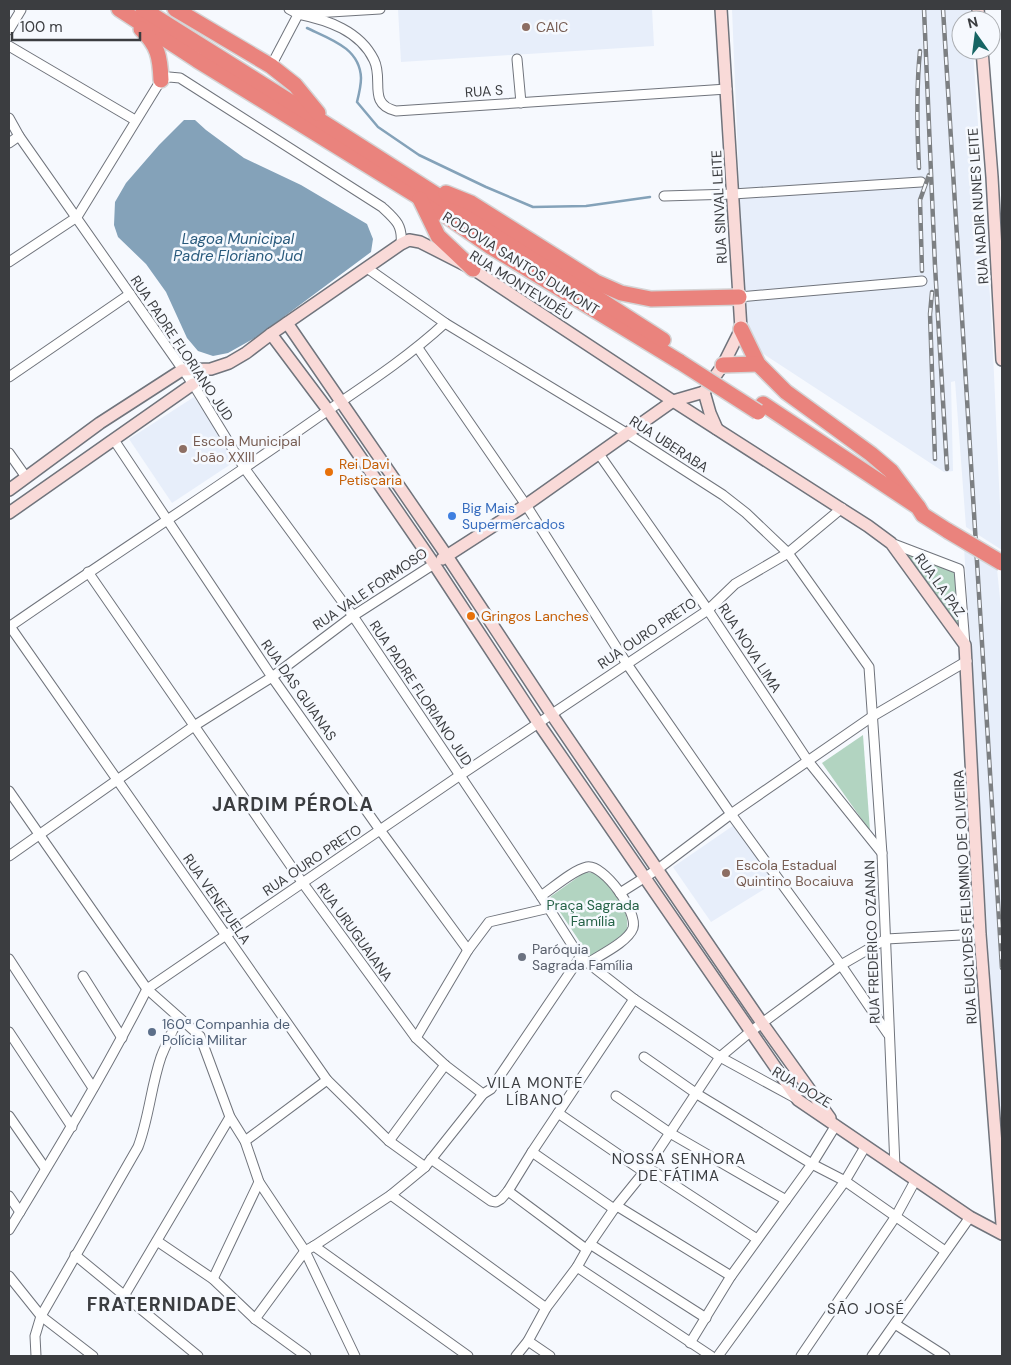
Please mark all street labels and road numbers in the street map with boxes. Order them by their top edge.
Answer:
street label: RUA S [464,81,504,101]
street label: RUA NADIR NUNES LEITE [964,127,992,285]
street label: RUA SINVAL LEITE [707,150,731,264]
street label: RODOVIA SANTOS DUMONT [439,207,603,319]
street label: RUA MONTEVIDÉU [466,246,576,324]
street label: RUA PADRE FLORIANO JUD [127,272,237,424]
street label: RUA UBERABA [626,412,712,476]
street label: RUA VALE FORMOSO [309,544,431,634]
street label: RUA LA PAZ [911,550,969,620]
street label: RUA OURO PRETO [594,593,700,673]
street label: RUA NOVA LIMA [714,600,786,696]
street label: RUA PADRE FLORIANO JUD [366,617,476,769]
street label: RUA DAS GUIANAS [257,636,341,744]
street label: RUA EUCLYDES FELISMINO DE OLIVEIRA [949,769,981,1025]
street label: RUA OURO PRETO [259,820,365,900]
street label: RUA VENEZUELA [179,850,255,948]
street label: RUA FREDERICO OZANAN [860,860,884,1024]
street label: RUA URUGUAIANA [313,879,397,985]
street label: RUA DOZE [769,1062,835,1112]

